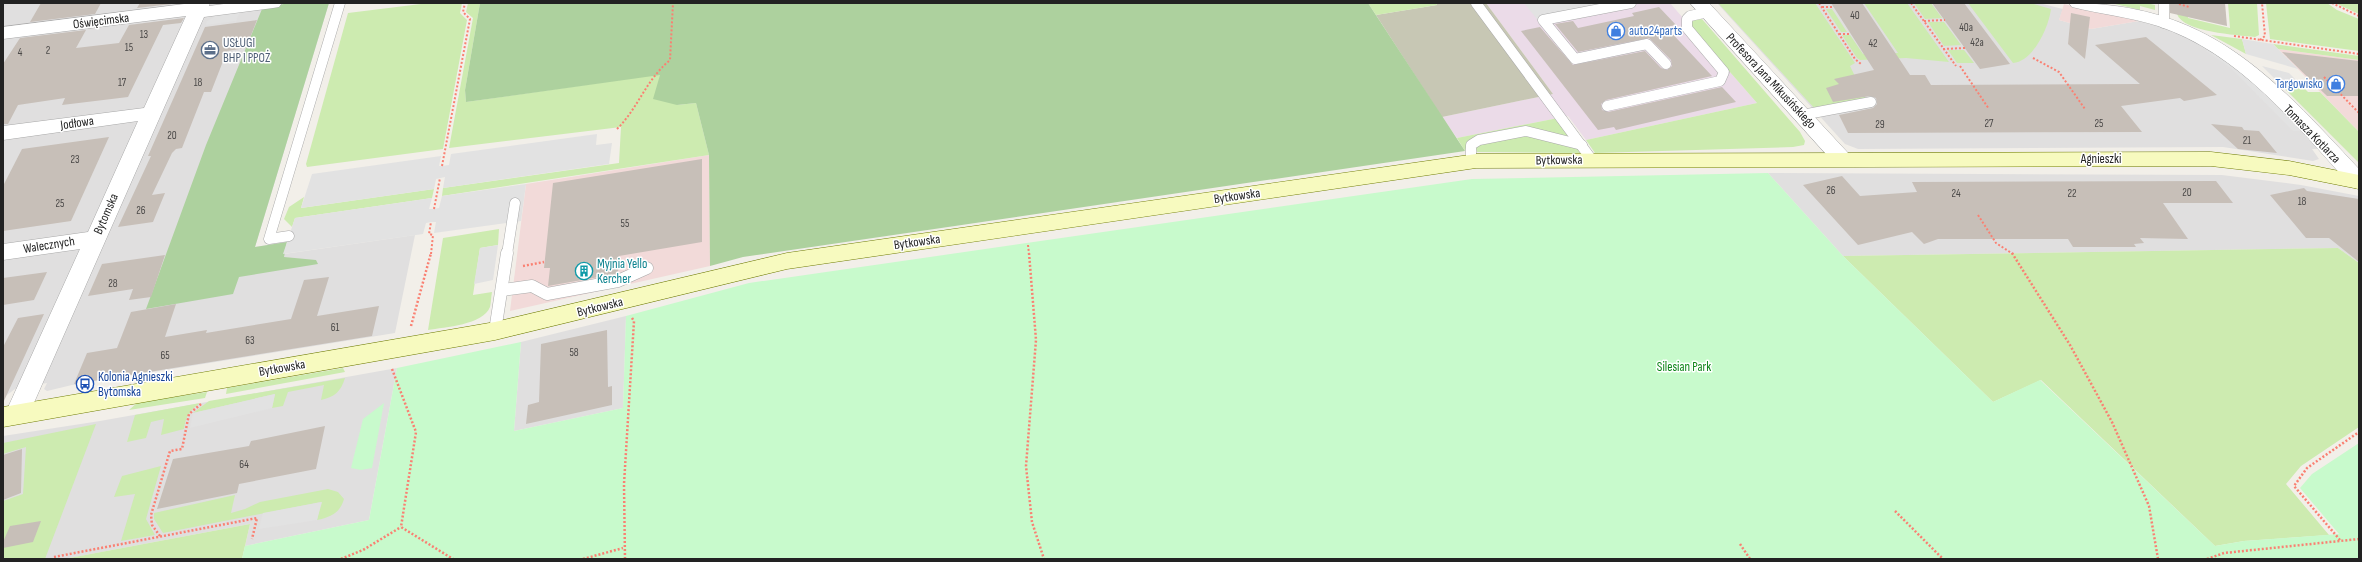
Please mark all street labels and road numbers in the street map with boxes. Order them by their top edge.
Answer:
street label: Oświęcimska [72,10,130,32]
street label: Profesora Jana Mikusińskiego [1723,30,1819,132]
street label: Tomasza Kotlarza [2280,101,2344,167]
street label: Jodłowa [58,113,95,133]
street label: Agnieszki [2080,151,2121,167]
street label: Bytkowska [1535,152,1583,168]
street label: Bytkowska [1213,185,1261,207]
street label: Bytomska [90,191,122,237]
street label: Bytkowska [893,231,941,253]
street label: Walecznych [22,233,76,257]
street label: Bytkowska [575,294,625,320]
street label: Bytkowska [258,356,306,380]

